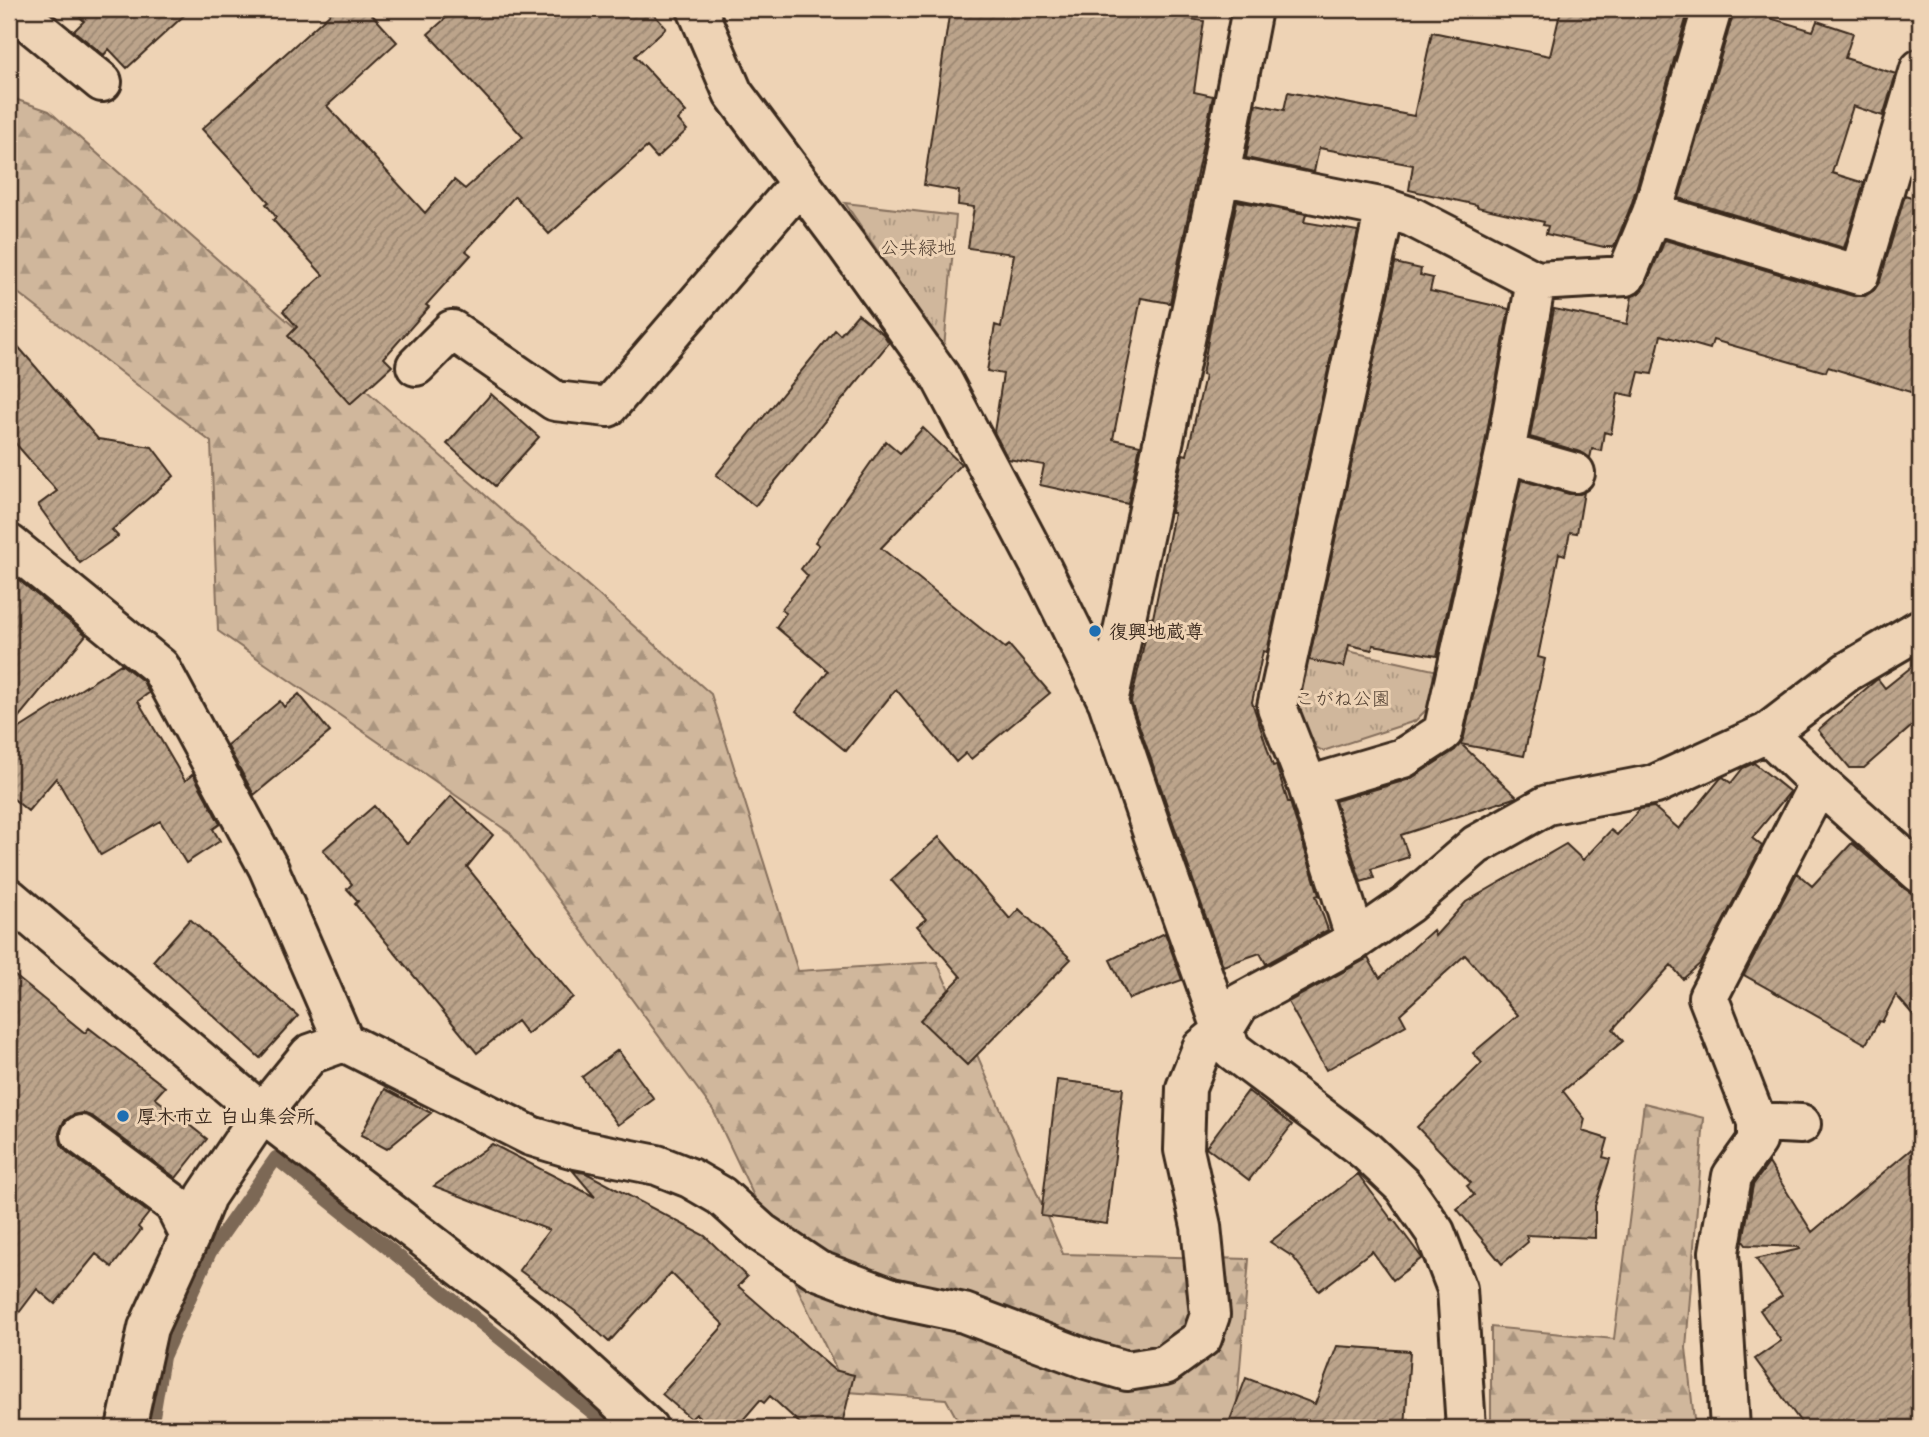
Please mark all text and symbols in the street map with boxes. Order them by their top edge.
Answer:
park label: 公共緑地 [880,234,956,264]
place label: 復興地蔵尊 [1109,618,1204,648]
marker: 復興地蔵尊 [1087,623,1103,639]
park label: こがね公園 [1295,685,1391,715]
place label: 厚木市立 白山集会所 [137,1103,315,1133]
marker: 厚木市立 白山集会所 [115,1108,131,1124]

